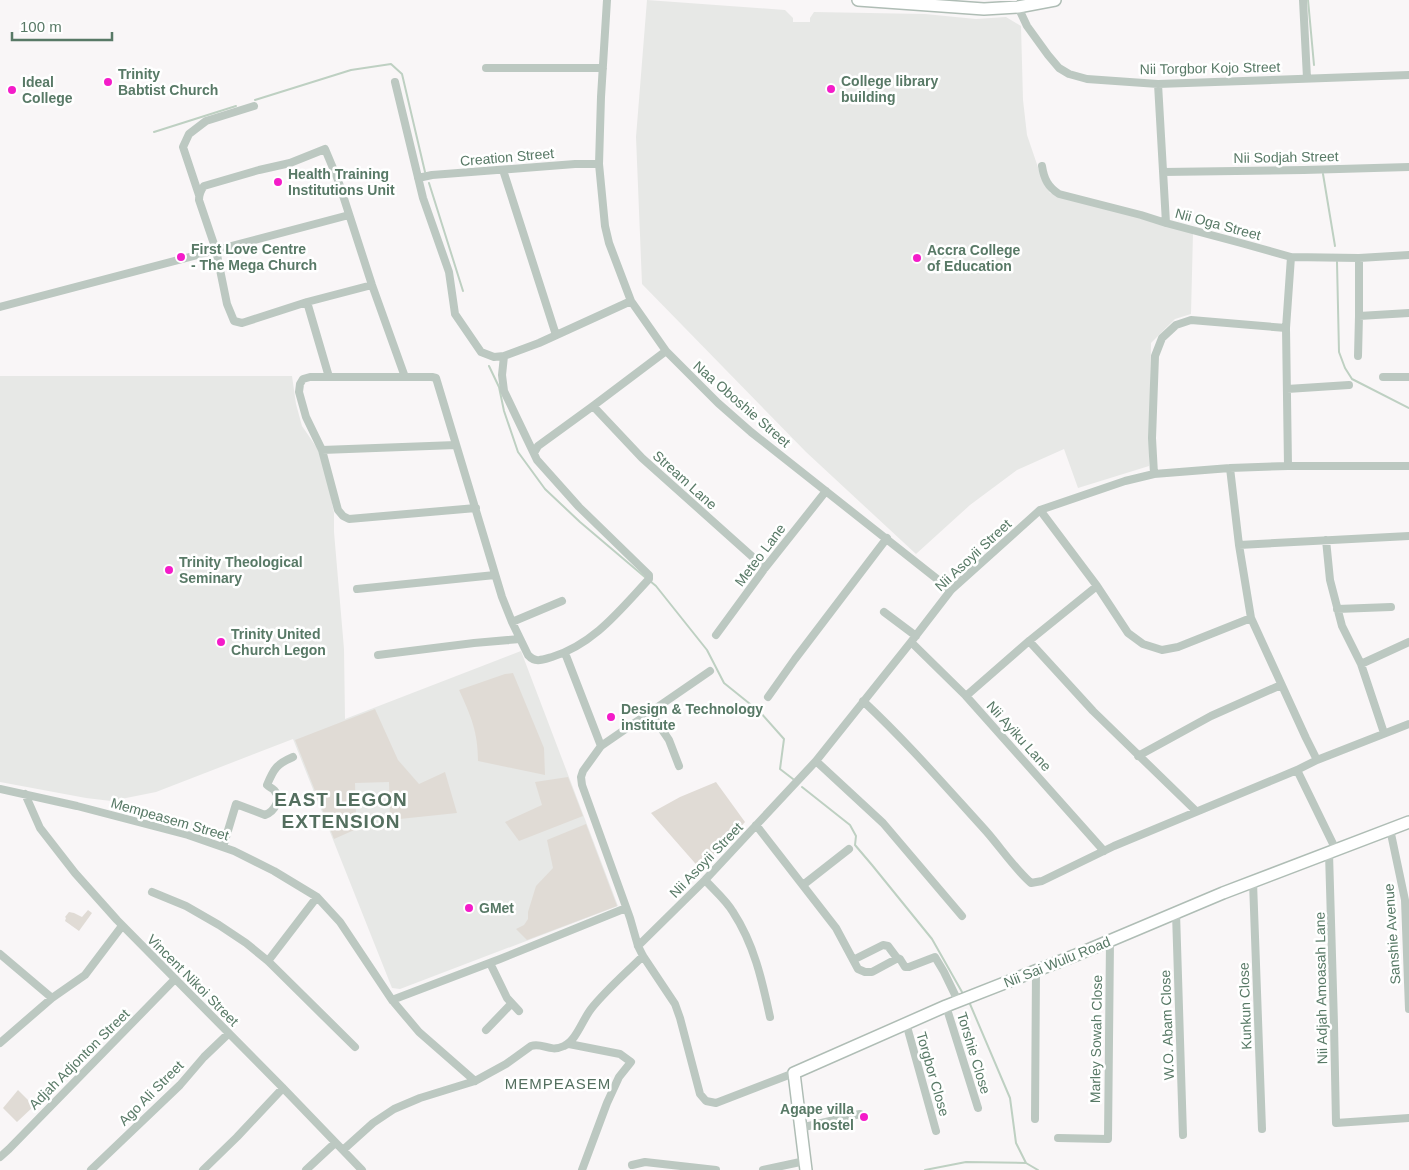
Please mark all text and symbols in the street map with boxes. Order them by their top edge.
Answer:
scale bar [12,10,112,42]
text: 100 m [20,18,62,35]
street label: Nii Torgbor Kojo Street [1140,59,1281,77]
place label: Trinity Babtist Church [118,66,218,98]
place label: College library building [841,73,938,105]
place label: Ideal College [22,74,73,106]
marker: Trinity Babtist Church [102,76,114,88]
marker: College library building [825,83,837,95]
marker: Ideal College [6,84,18,96]
street label: Creation Street [459,145,555,169]
street label: Nii Sodjah Street [1233,148,1339,166]
place label: Health Training Institutions Unit [288,166,395,198]
marker: Health Training Institutions Unit [272,176,284,188]
street label: Nii Oga Street [1173,205,1263,243]
place label: First Love Centre - The Mega Church [191,241,317,273]
place label: Accra College of Education [927,242,1021,274]
marker: First Love Centre - The Mega Church [175,251,187,263]
marker: Accra College of Education [911,252,923,264]
street label: Naa Oboshie Street [690,358,794,450]
street label: Stream Lane [650,447,720,513]
street label: Nii Asoyii Street [932,516,1014,594]
street label: Meteo Lane [731,520,789,589]
place label: Trinity Theological Seminary [179,554,303,586]
marker: Trinity Theological Seminary [163,564,175,576]
place label: Trinity United Church Legon [231,626,326,658]
marker: Trinity United Church Legon [215,636,227,648]
street label: Nii Ayiku Lane [983,698,1055,774]
place label: Design & Technology institute [621,701,763,733]
marker: Design & Technology institute [605,711,617,723]
district label: EAST LEGON EXTENSION [274,789,408,832]
street label: Mempeasem Street [109,794,231,844]
street label: Nii Asoyii Street [666,819,746,901]
street label: Sanshie Avenue [1380,883,1404,985]
place label: GMet [479,900,514,916]
marker: GMet [463,902,475,914]
street label: Nii Adjah Amoasah Lane [1312,911,1330,1064]
street label: Vincent Nikoi Street [144,931,242,1029]
street label: Nii Sai Wulu Road [1001,933,1113,991]
street label: Kunkun Close [1235,962,1255,1050]
street label: W.O. Abam Close [1157,969,1177,1080]
street label: Marley Sowah Close [1087,974,1105,1103]
street label: Adjah Adjonton Street [25,1005,133,1113]
street label: Torshie Close [954,1010,994,1096]
street label: Torgbor Close [913,1030,953,1118]
street label: Ago Ali Street [115,1057,187,1129]
district label: MEMPEASEM [505,1075,611,1092]
place label: Agape villa hostel [780,1101,854,1133]
marker: Agape villa hostel [858,1111,870,1123]

